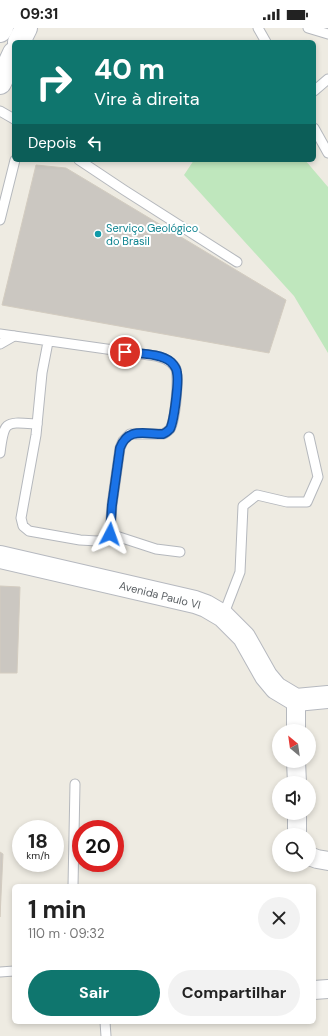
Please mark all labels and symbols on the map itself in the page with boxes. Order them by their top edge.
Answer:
place label: Serviço Geológico do Brasil [106,221,198,248]
marker: Serviço Geológico do Brasil [93,229,103,239]
pin [108,335,142,369]
position arrow [89,513,131,555]
street label: Avenida Paulo VI [118,578,202,612]
north arrow [272,724,316,768]
speed limit sign: 20 [72,820,124,872]

